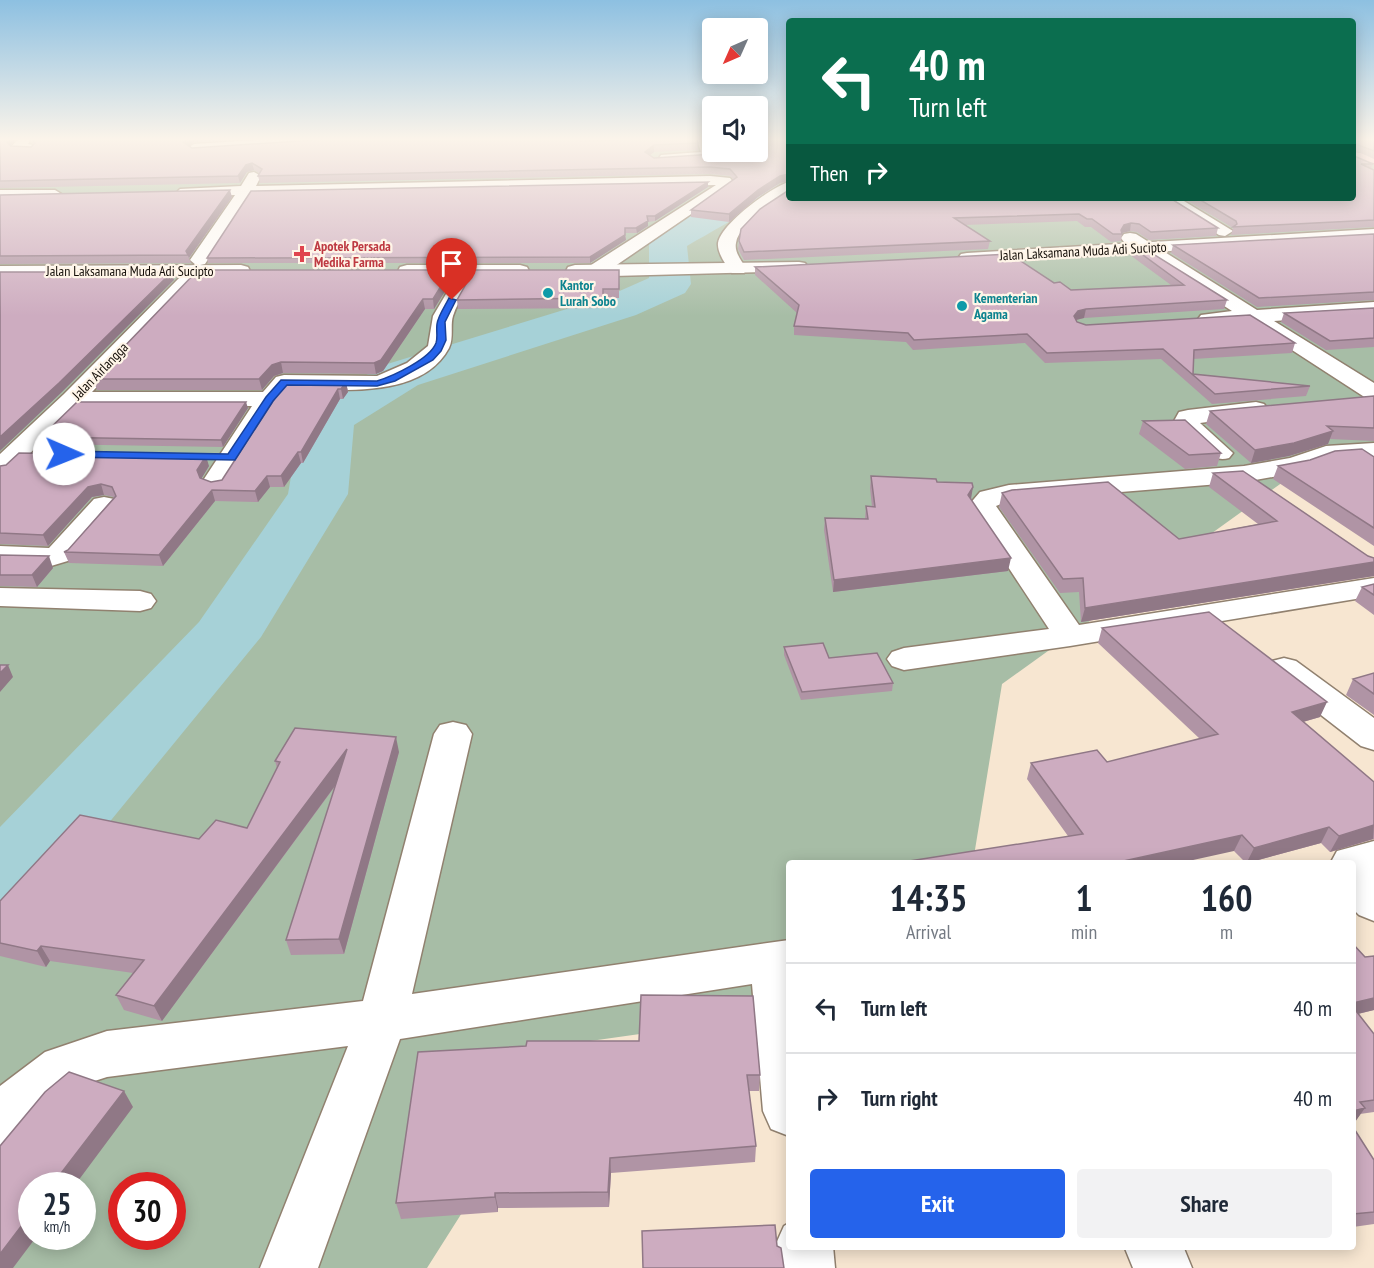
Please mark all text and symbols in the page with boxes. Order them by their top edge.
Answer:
north arrow [702,18,768,84]
map controls [702,18,768,162]
text: 40 m [909,37,986,92]
icon: left [810,42,888,120]
text: Turn left [909,90,987,124]
button: sound [702,96,768,162]
icon: right [860,156,893,189]
text: Then [810,159,848,187]
place label: Apotek Persada Medika Farma [313,237,391,271]
pin [426,238,477,300]
street label: Jalan Laksamana Muda Adi Sucipto [998,238,1167,264]
marker: Apotek Persada Medika Farma [295,247,309,261]
icon: arrive [435,247,468,280]
street label: Jalan Laksamana Muda Adi Sucipto [45,262,214,280]
place label: Kantor Lurah Sobo [560,276,616,310]
marker: Kantor Lurah Sobo [541,286,555,300]
place label: Kementerian Agama [973,289,1038,323]
marker: Kementerian Agama [955,299,969,313]
street label: Jalan Airlangga [68,339,132,404]
position arrow [32,422,96,486]
text: 14:35 [890,874,967,921]
text: 1 [1075,874,1093,921]
text: 160 [1201,874,1252,921]
text: Arrival [906,919,951,945]
text: min [1071,919,1097,945]
text: m [1220,919,1233,945]
icon: left [810,992,843,1025]
text: Turn left [861,994,927,1022]
text: 40 m [1293,994,1332,1022]
icon: right [810,1082,843,1115]
text: Turn right [861,1084,938,1112]
text: 40 m [1293,1084,1332,1112]
button: Exit [810,1169,1065,1238]
button: Share [1077,1169,1332,1238]
speed limit sign: 30 [108,1172,186,1250]
text: 25 [43,1184,71,1223]
text: km/h [44,1217,70,1236]

